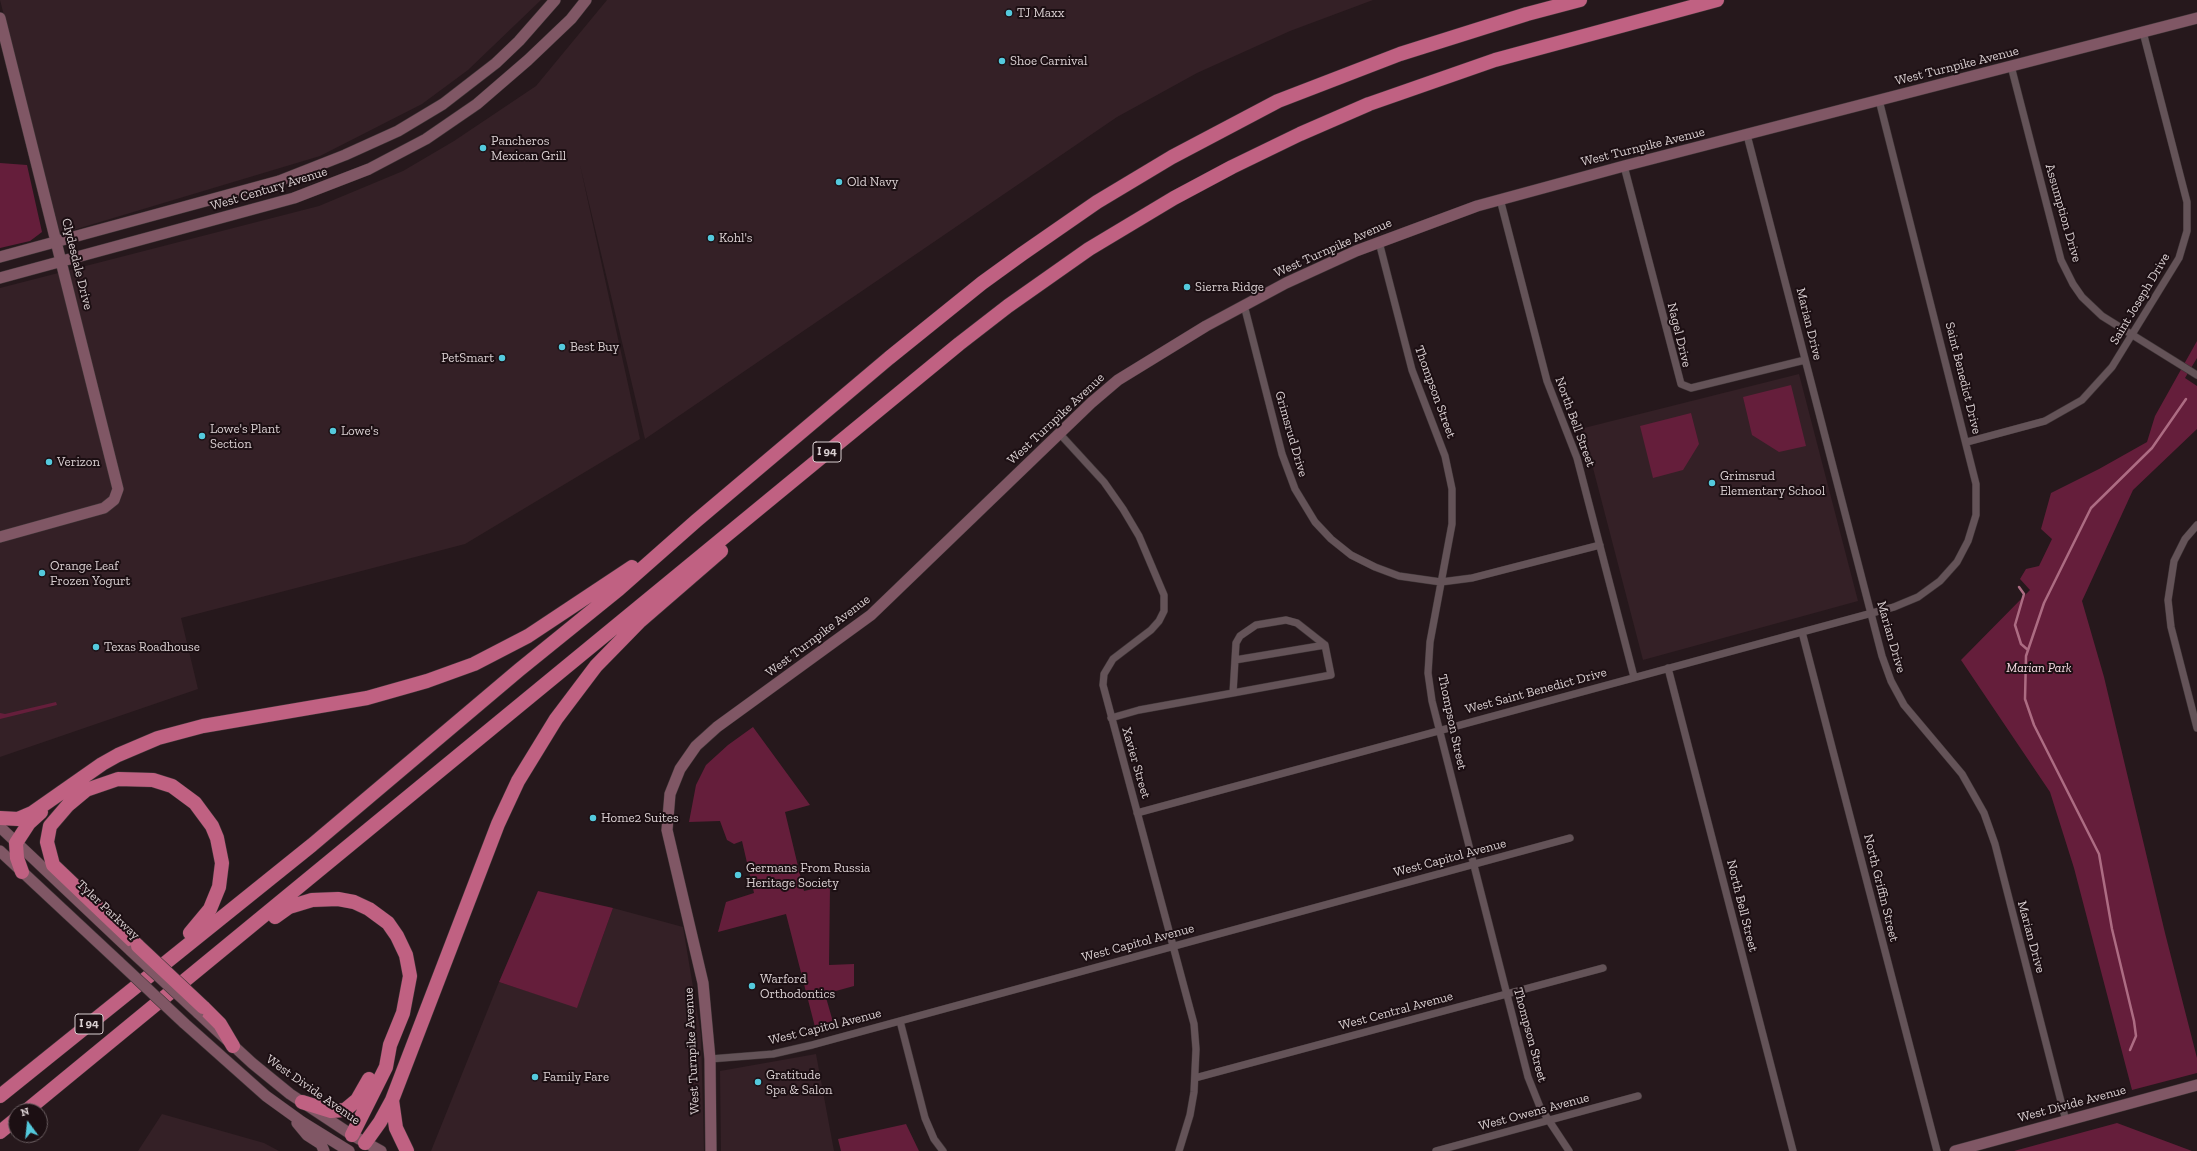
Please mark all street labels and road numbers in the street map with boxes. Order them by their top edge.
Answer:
street label: West Turnpike Avenue [1894,43,2020,89]
street label: West Turnpike Avenue [1580,124,1706,170]
street label: Assumption Drive [2041,162,2085,264]
street label: West Century Avenue [209,164,329,214]
street label: West Turnpike Avenue [1272,215,1394,281]
street label: Clydesdale Drive [58,217,96,311]
street label: Saint Joseph Drive [2106,250,2174,348]
street label: Marian Drive [1792,286,1826,362]
street label: Nagel Drive [1663,301,1695,369]
street label: Saint Benedict Drive [1942,320,1984,436]
street label: Thompson Street [1411,344,1459,440]
street label: West Turnpike Avenue [1004,370,1108,468]
street label: North Bell Street [1551,375,1599,469]
street label: Grimsrud Drive [1271,389,1311,479]
road number: I 94 [813,442,841,462]
street label: West Turnpike Avenue [763,592,873,680]
street label: Marian Drive [1873,599,1909,675]
street label: West Saint Benedict Drive [1464,665,1608,717]
street label: Thompson Street [1434,673,1470,771]
street label: Xavier Street [1118,726,1154,800]
street label: North Griffin Street [1860,833,1902,943]
street label: West Capitol Avenue [1392,835,1508,881]
street label: North Bell Street [1723,858,1761,954]
street label: Tyler Parkway [73,877,143,943]
street label: Marian Drive [2014,899,2048,975]
street label: West Capitol Avenue [1080,920,1196,966]
street label: Thompson Street [1510,986,1550,1084]
street label: West Turnpike Avenue [681,987,703,1115]
street label: West Central Avenue [1337,988,1455,1034]
street label: West Capitol Avenue [767,1005,883,1049]
road number: I 94 [75,1014,103,1034]
street label: West Divide Avenue [263,1052,363,1128]
street label: West Divide Avenue [2016,1082,2128,1126]
street label: West Owens Avenue [1477,1090,1591,1134]

